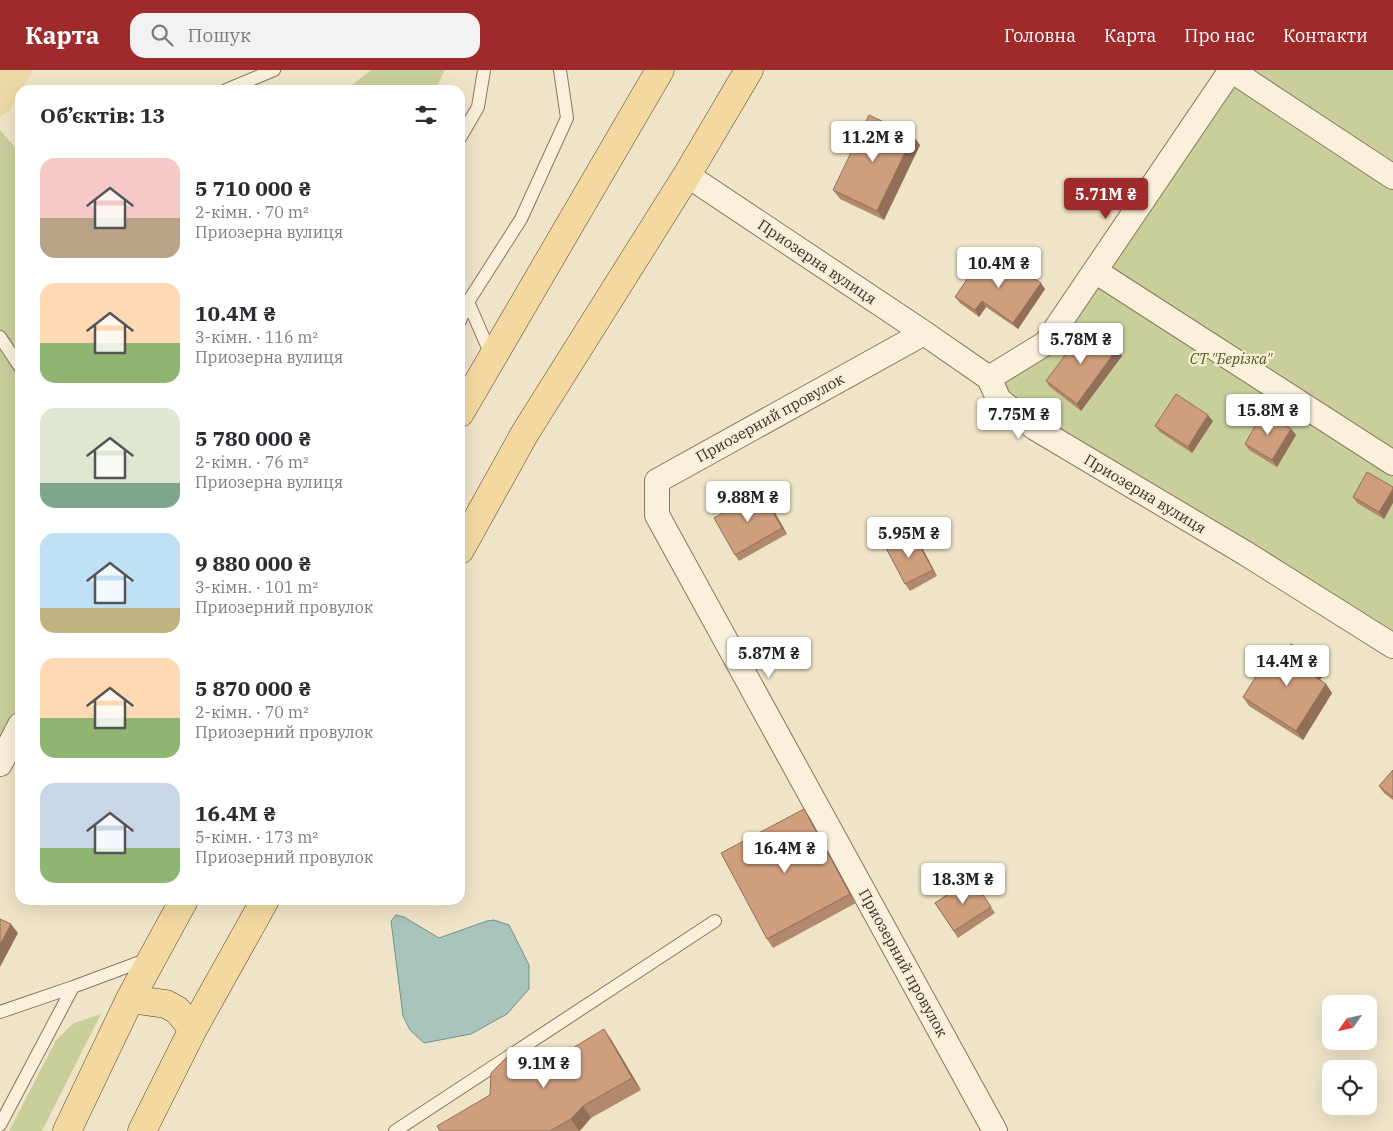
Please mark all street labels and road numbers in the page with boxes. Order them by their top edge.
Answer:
street label: Приозерна вулиця [754,215,880,308]
street label: Приозерний провулок [692,369,848,466]
street label: Приозерна вулиця [1081,450,1210,538]
street label: Приозерний провулок [855,885,952,1041]

